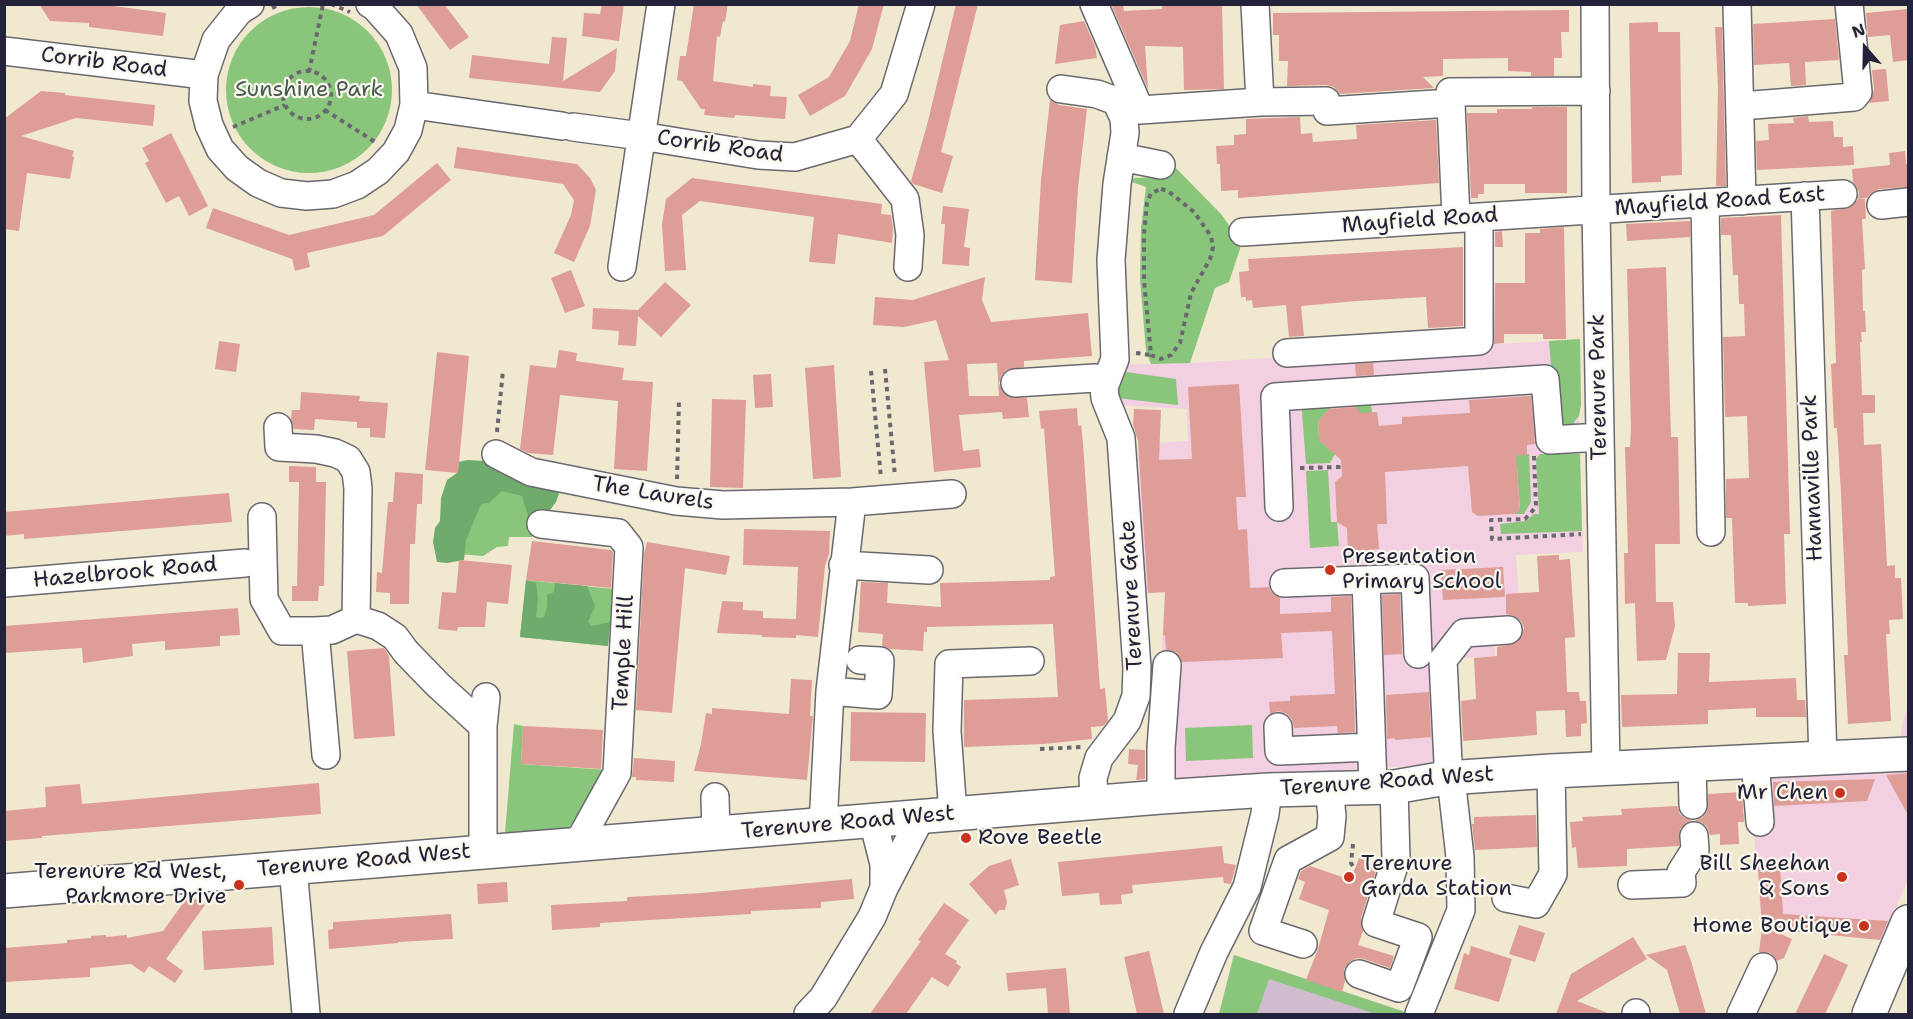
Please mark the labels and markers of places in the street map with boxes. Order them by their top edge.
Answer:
place label: Presentation Primary School [1342,544,1501,596]
marker: Presentation Primary School [1323,563,1337,577]
place label: Mr Chen [1737,780,1828,806]
marker: Mr Chen [1833,786,1847,800]
place label: Rove Beetle [978,825,1103,851]
marker: Rove Beetle [959,831,973,845]
place label: Terenure Garda Station [1361,851,1512,902]
place label: Bill Sheehan & Sons [1699,851,1830,902]
place label: Terenure Rd West, Parkmore Drive [34,859,227,910]
marker: Terenure Garda Station [1342,870,1356,884]
marker: Bill Sheehan & Sons [1835,870,1849,884]
marker: Terenure Rd West, Parkmore Drive [232,878,246,892]
place label: Home Boutique [1692,913,1852,939]
marker: Home Boutique [1857,919,1871,933]

